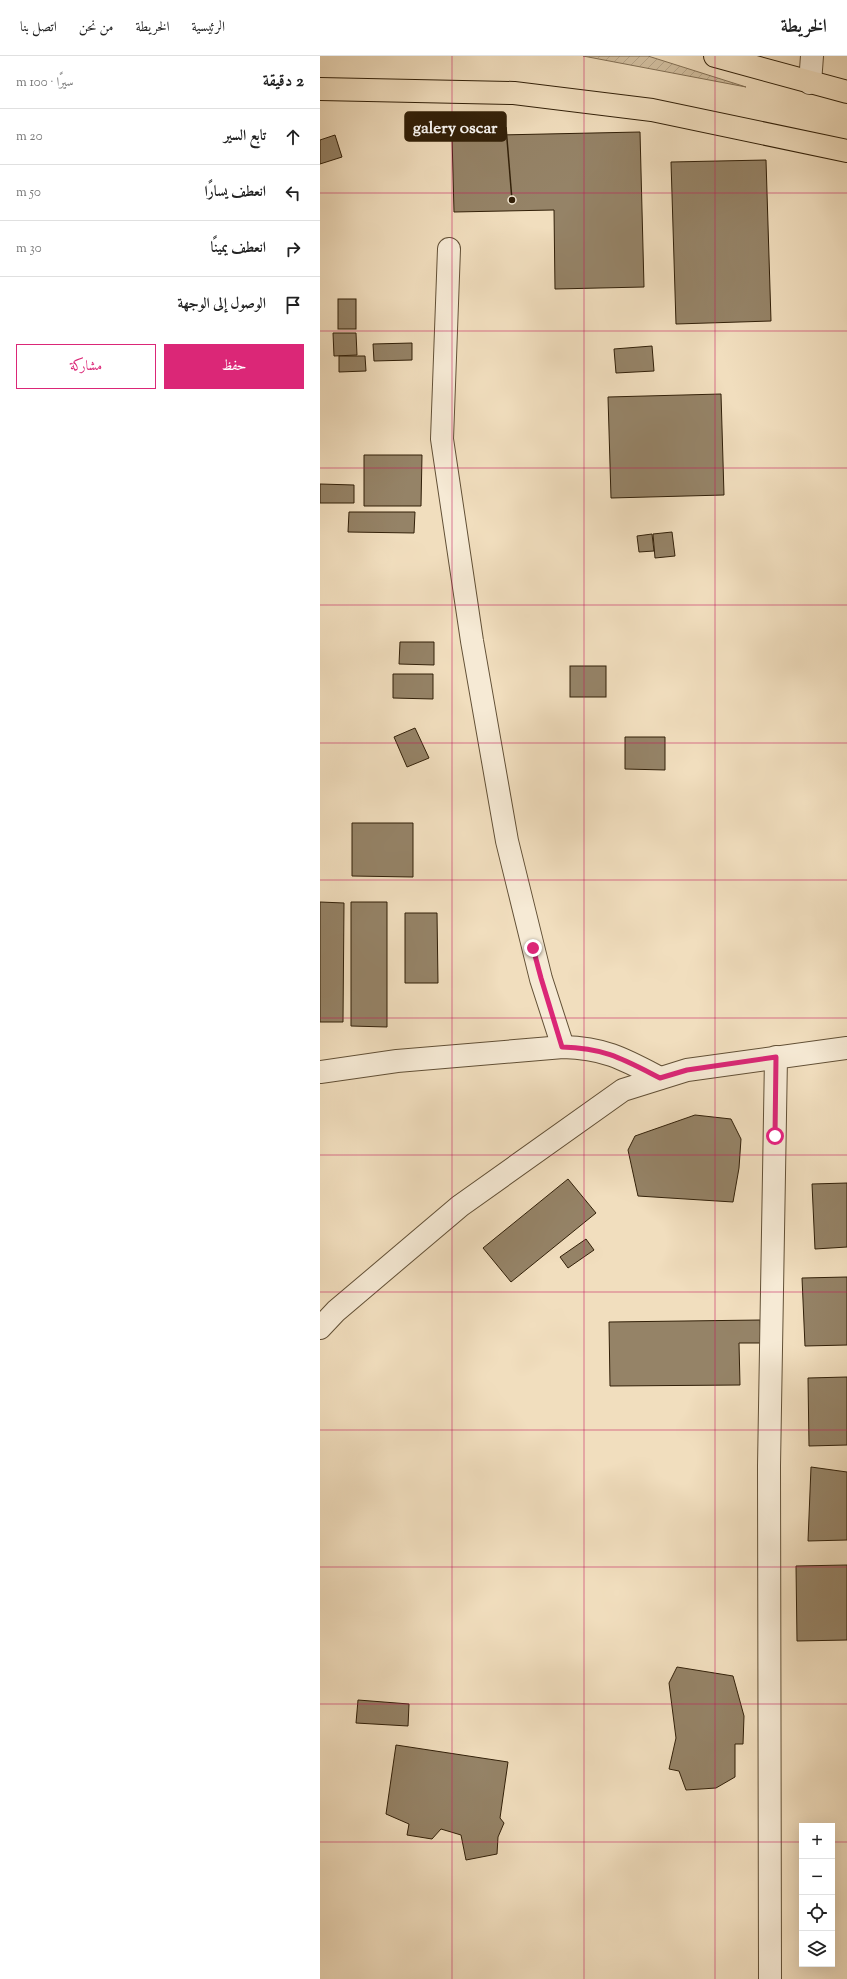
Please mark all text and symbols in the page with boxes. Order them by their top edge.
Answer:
text: الخريطة [781,14,827,41]
text: اتصل بنا [20,18,57,38]
text: من نحن [79,18,113,38]
text: الخريطة [135,18,170,38]
text: الرئيسية [192,18,225,38]
text: 2 دقيقة [263,70,304,94]
text: سيرًا · 100 m [16,74,74,92]
callout: galery oscar [405,112,506,141]
text: galery oscar [413,117,498,141]
text: تابع السير [224,126,266,147]
icon: ahead [282,126,304,148]
text: 20 m [16,128,43,146]
text: انعطف يسارًا [205,182,266,203]
icon: left [282,182,304,204]
text: 50 m [16,184,41,202]
text: انعطف يمينًا [211,238,266,259]
icon: right [282,238,304,260]
text: 30 m [16,240,42,258]
text: الوصول إلى الوجهة [177,294,266,315]
icon: arrive [282,294,304,316]
button: مشاركة [16,344,156,389]
button: حفظ [164,344,304,389]
route end [524,939,542,957]
route start [766,1127,784,1145]
map controls [799,1823,835,1967]
button: + [799,1823,835,1859]
button: − [799,1859,835,1895]
button: locate [799,1895,835,1931]
button: layers [799,1931,835,1967]

